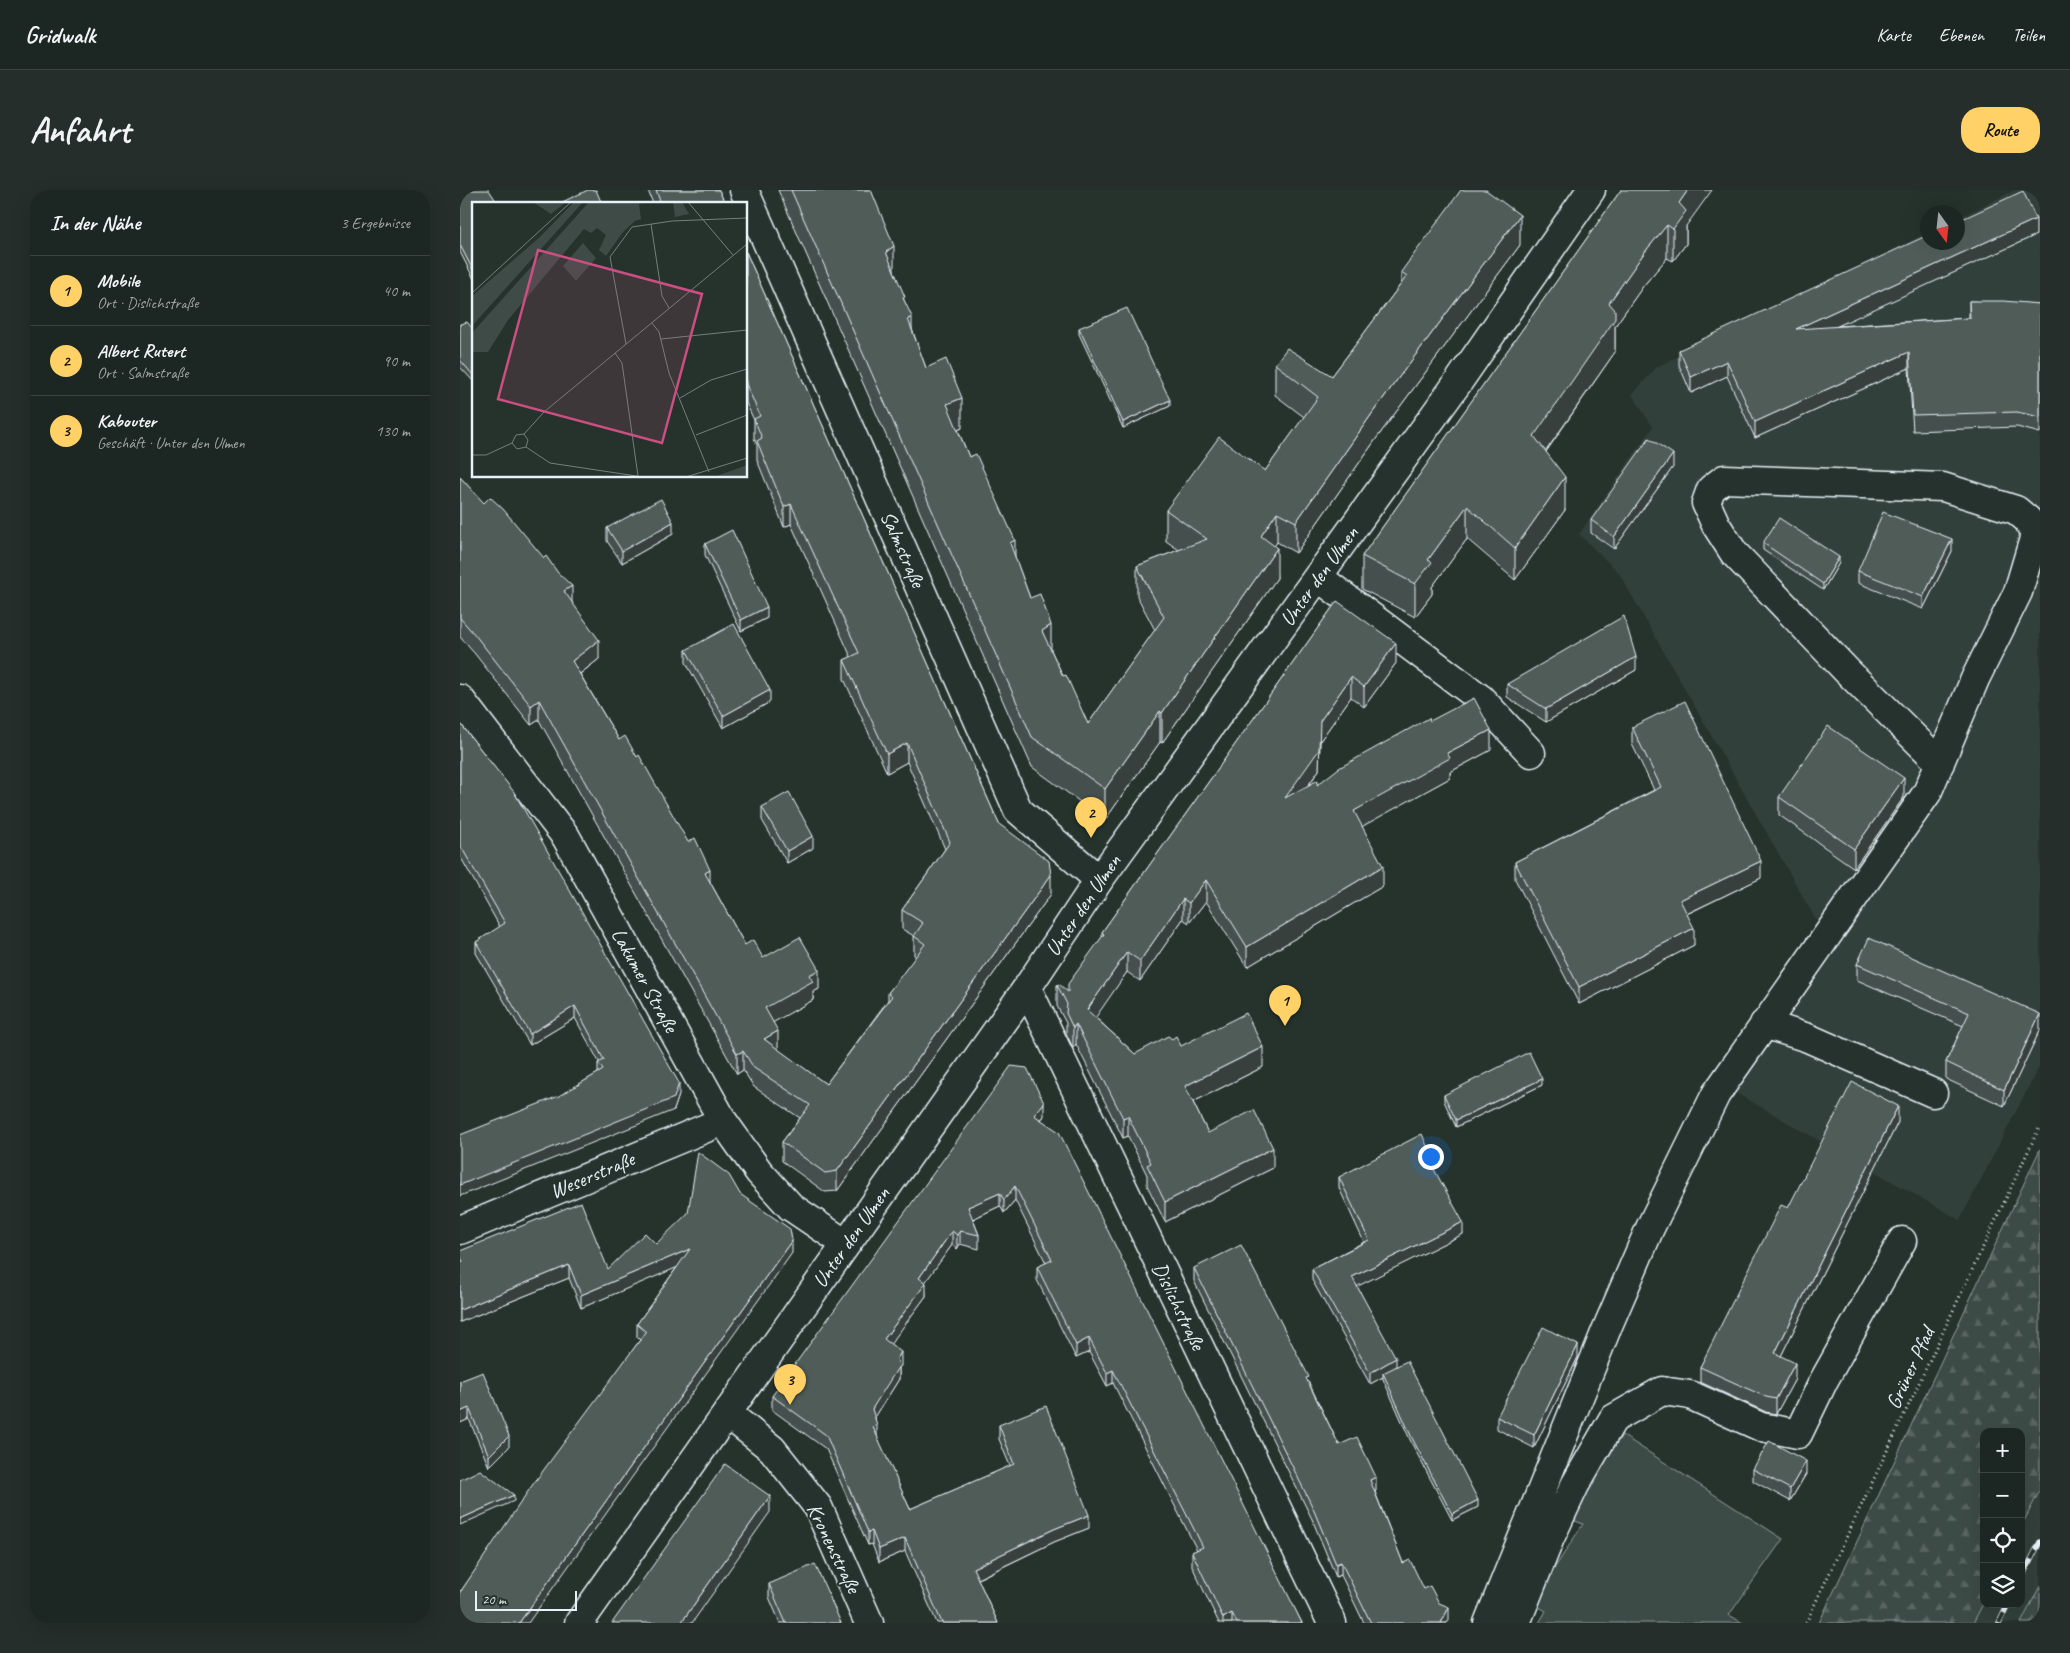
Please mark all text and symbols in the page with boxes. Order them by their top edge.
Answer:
text: Gridwalk [25,20,95,50]
text: Karte [1876,24,1911,46]
text: Ebenen [1939,24,1984,46]
text: Teilen [2012,24,2045,46]
button: Route [1961,107,2040,153]
text: Anfahrt [30,108,130,153]
inset map [472,202,748,478]
north arrow [1920,205,1965,250]
text: In der Nähe [50,210,140,236]
text: 3 Ergebnisse [341,213,410,233]
text: Mobile [97,269,140,293]
text: 1 [62,281,70,301]
text: 40 m [383,281,410,301]
text: Ort · Dislichstraße [97,293,198,313]
text: Albert Rutert [97,339,185,363]
text: 2 [62,351,70,371]
text: 90 m [383,351,410,371]
text: Ort · Salmstraße [97,363,188,383]
text: Kabouter [97,409,156,433]
text: 3 [62,421,70,441]
text: 130 m [376,421,410,441]
text: Geschäft · Unter den Ulmen [97,433,245,453]
street label: Salmstraße [875,507,932,593]
street label: Unter den Ulmen [1274,520,1364,631]
pin: 2 [1075,797,1107,838]
street label: Unter den Ulmen [1039,849,1127,961]
street label: Lakumer Straße [606,923,685,1039]
pin: 1 [1269,985,1301,1026]
your location [1418,1144,1444,1170]
street label: Weserstraße [546,1145,640,1204]
street label: Unter den Ulmen [807,1181,896,1293]
street label: Dislichstraße [1147,1258,1212,1356]
street label: Grüner Pfad [1880,1320,1942,1413]
pin: 3 [774,1364,806,1405]
map controls [1980,1428,2025,1608]
button: + [1980,1428,2025,1473]
button: − [1980,1473,2025,1518]
street label: Kronenstraße [801,1499,868,1599]
button: locate [1980,1518,2025,1563]
button: layers [1980,1563,2025,1608]
scale bar [475,1588,578,1611]
text: 20 m [482,1591,506,1608]

